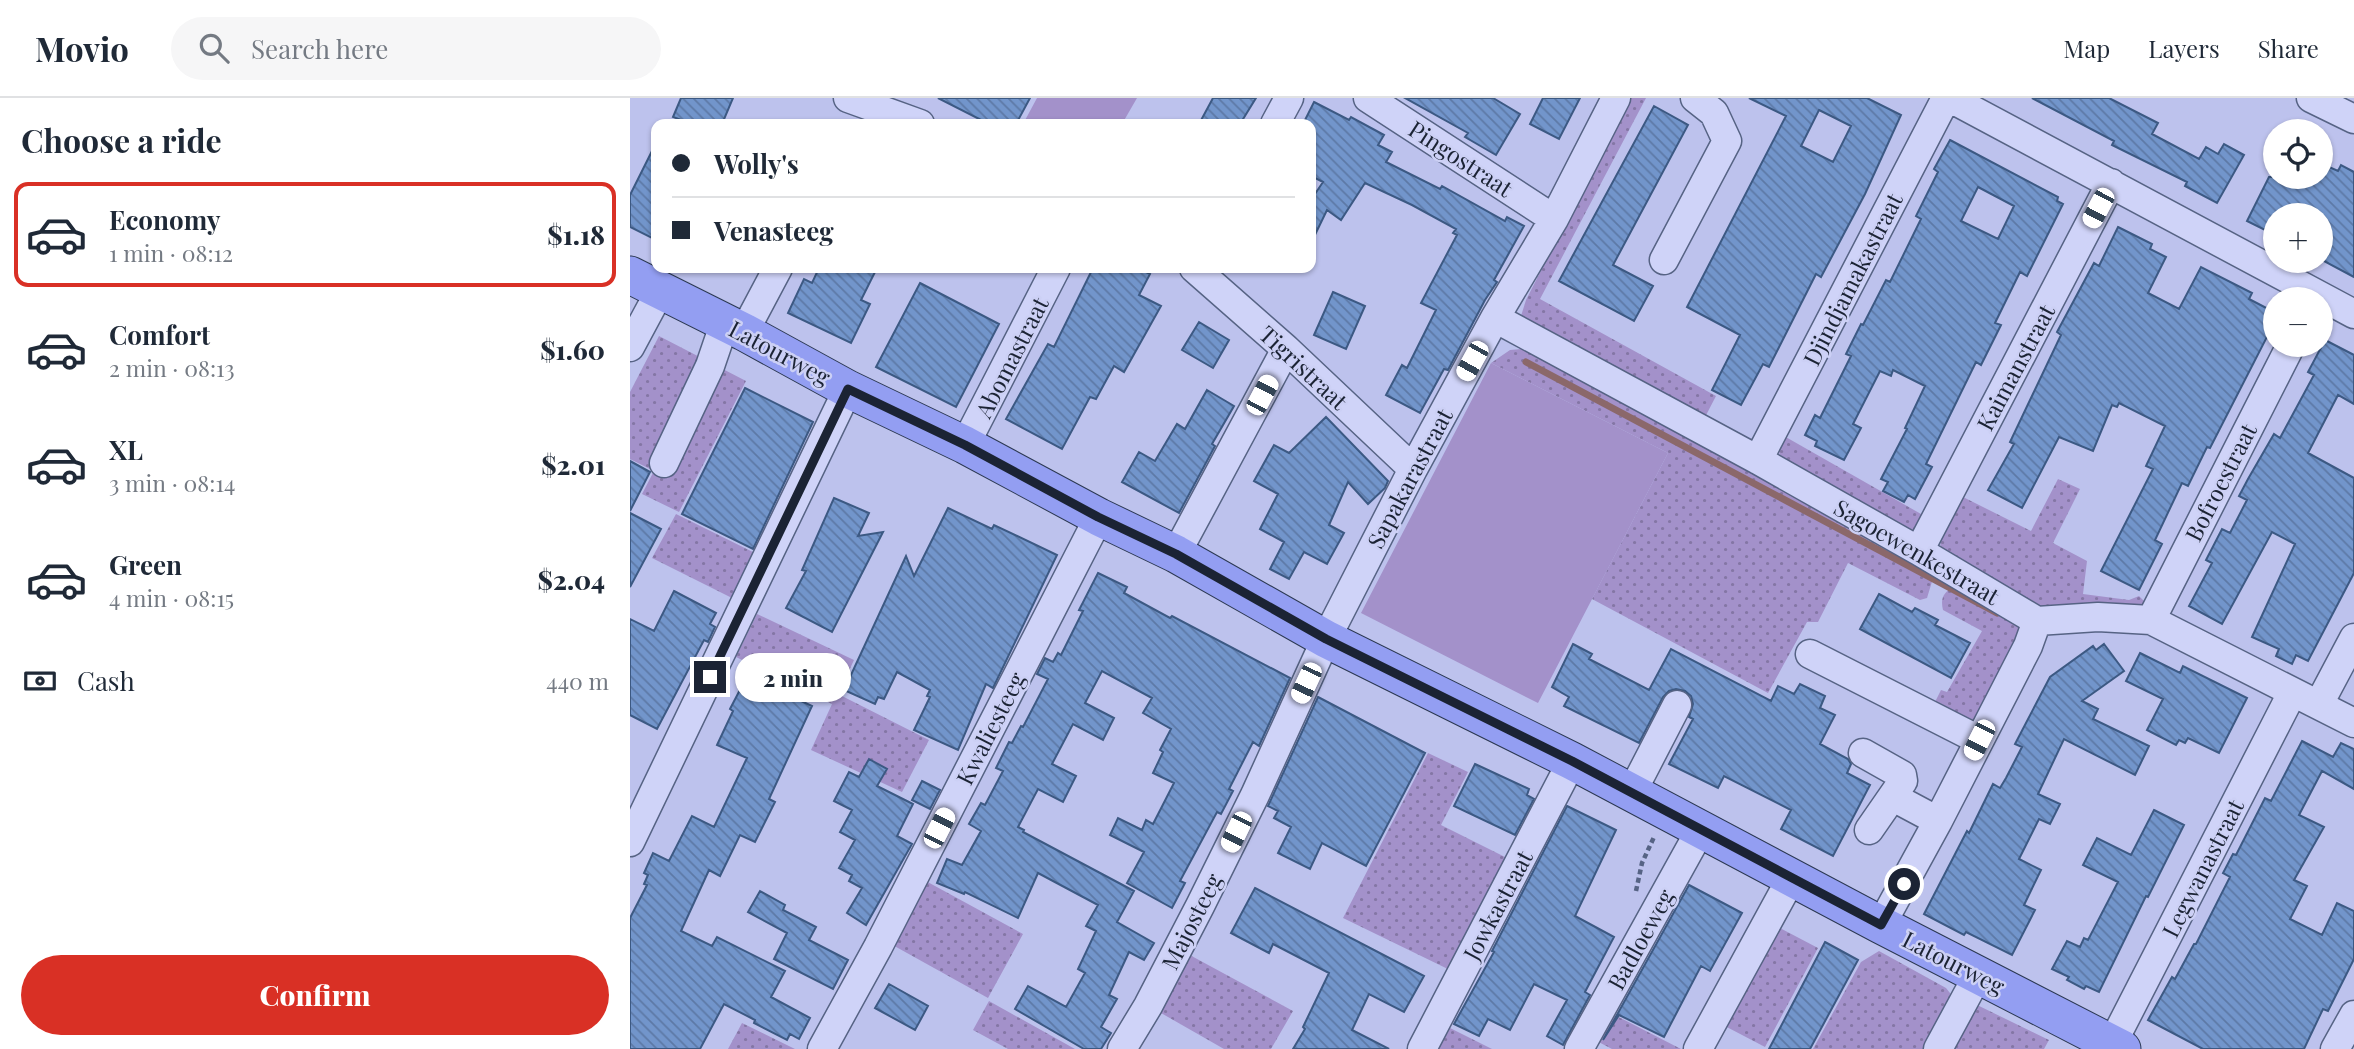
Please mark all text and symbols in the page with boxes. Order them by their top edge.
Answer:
search box [171,17,661,80]
text: Movio [35,26,129,70]
icon: search [195,29,233,67]
text: Search here [251,31,388,66]
text: Map [2064,32,2110,64]
text: Layers [2148,32,2220,64]
text: Share [2258,32,2319,64]
street label: Pingostraat [1403,113,1520,204]
text: Choose a ride [21,118,222,161]
map controls [2263,119,2333,357]
button: locate [2263,119,2333,189]
text: Wolly's [714,146,799,181]
car [2079,185,2118,231]
street label: Djindjamakastraat [1795,187,1909,371]
text: Economy [109,202,220,237]
icon: car [25,203,88,266]
button: + [2263,203,2333,273]
text: Venasteeg [714,213,834,248]
text: $1.18 [547,217,605,252]
text: 1 min · 08:12 [109,237,233,268]
button: − [2263,287,2333,357]
street label: Abomastraat [967,291,1055,424]
street label: Kaimanstraat [1969,298,2062,435]
street label: Latourweg [724,312,836,392]
text: Comfort [109,317,210,352]
icon: car [25,318,88,381]
street label: Tigristraat [1253,318,1355,416]
text: $1.60 [540,332,605,367]
car [1453,338,1492,384]
text: 2 min · 08:13 [109,352,235,383]
car [1243,372,1282,418]
street label: Sapakarastraat [1359,402,1459,553]
street label: Bofroestraat [2177,417,2263,546]
text: XL [109,432,143,467]
icon: car [25,433,88,496]
text: $2.01 [541,447,605,482]
text: 3 min · 08:14 [109,467,235,498]
street label: Sagoewenkestraat [1829,491,2006,611]
text: Green [109,547,182,582]
icon: car [25,548,88,611]
text: $2.04 [538,562,605,597]
text: 4 min · 08:15 [109,582,234,613]
callout: 2 min [734,652,850,702]
car [1288,660,1325,706]
route end [694,661,726,693]
icon: cash [21,662,59,700]
text: 2 min [763,662,823,693]
text: Cash [77,663,135,698]
text: 440 m [546,665,609,696]
street label: Kwaliesteeg [948,666,1032,790]
car [1961,717,1998,763]
street label: Legwanastraat [2154,793,2250,942]
car [921,805,958,851]
car [1218,809,1255,855]
street label: Jowkastraat [1455,844,1539,966]
street label: Majosteeg [1154,868,1228,974]
route start [1888,868,1920,900]
street label: Badloeweg [1600,883,1680,995]
street label: Latourweg [1898,923,2010,1001]
button: Confirm [21,955,609,1035]

